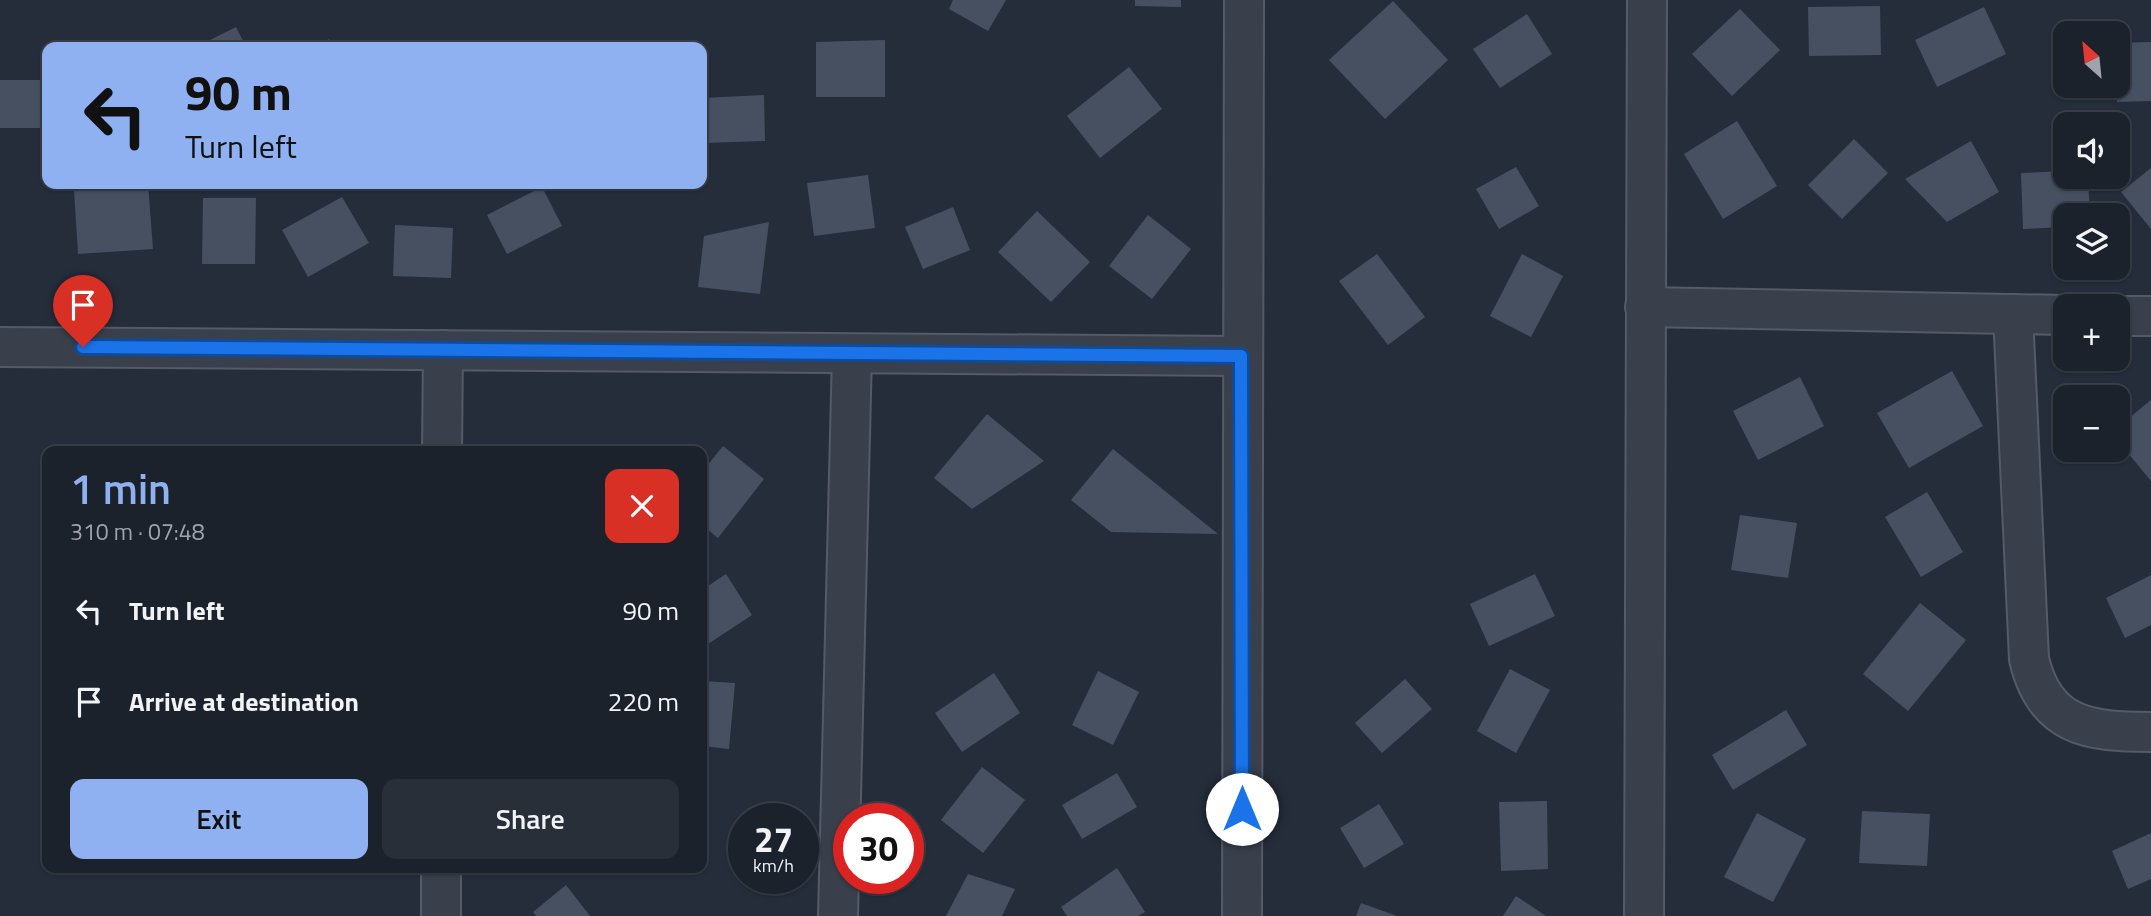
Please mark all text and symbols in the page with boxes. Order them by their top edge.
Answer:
north arrow [2053,21,2130,98]
map controls [2053,21,2130,462]
text: 90 m [185,54,292,129]
icon: left [70,70,161,161]
button: sound [2053,112,2130,189]
text: Turn left [185,122,297,170]
button: layers [2053,203,2130,280]
pin [53,275,113,347]
icon: arrive [64,286,102,324]
button: + [2053,294,2130,371]
button: − [2053,385,2130,462]
text: 1 min [70,456,171,520]
button: close [605,469,679,543]
text: 310 m · 07:48 [70,514,205,549]
text: Turn left [129,591,224,630]
text: 90 m [622,591,679,630]
icon: left [70,592,108,630]
text: Arrive at destination [129,682,359,721]
text: 220 m [608,682,679,721]
icon: arrive [70,683,108,721]
position arrow [1205,772,1279,846]
button: Exit [70,779,368,859]
button: Share [382,779,679,859]
speed limit sign: 30 [833,803,924,894]
text: 27 [754,812,793,866]
text: km/h [753,852,794,879]

